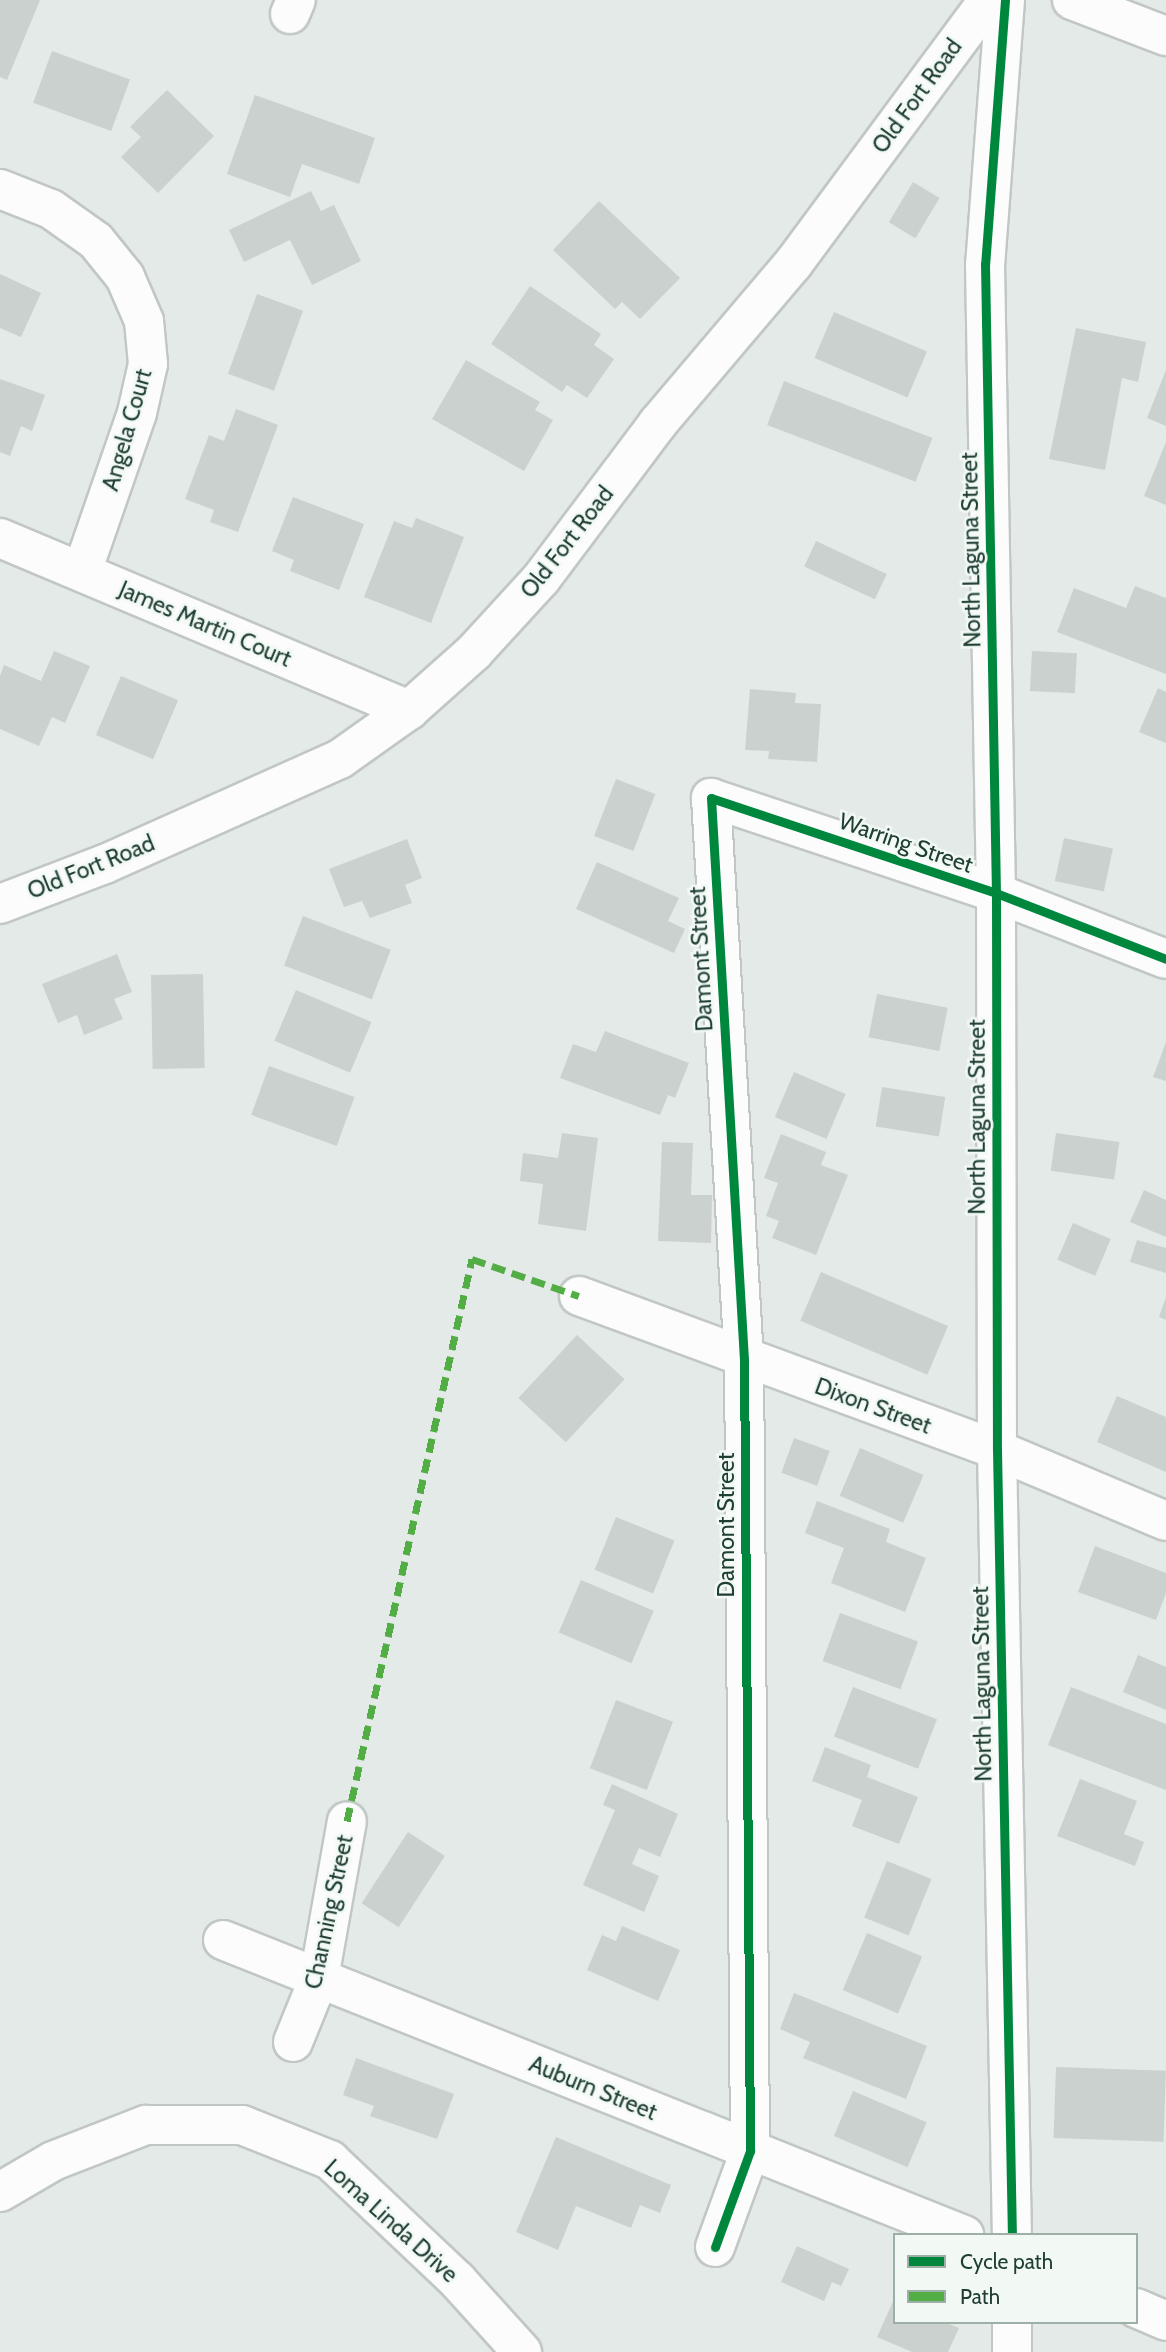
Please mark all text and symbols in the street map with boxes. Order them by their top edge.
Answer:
street label: Old Fort Road [866,33,968,159]
street label: Angela Court [96,366,158,494]
street label: North Laguna Street [955,452,987,648]
street label: Old Fort Road [515,480,619,604]
street label: James Martin Court [115,575,295,673]
street label: Warring Street [835,807,977,879]
street label: Old Fort Road [23,829,159,905]
street label: Damont Street [683,886,719,1032]
street label: North Laguna Street [963,1019,991,1215]
street label: Dixon Street [811,1372,935,1440]
street label: Damont Street [712,1452,740,1598]
street label: North Laguna Street [966,1586,998,1782]
street label: Channing Street [299,1832,359,1992]
street label: Auburn Street [525,2050,661,2126]
street label: Loma Linda Drive [319,2154,463,2288]
legend [893,2233,1138,2324]
text: Cycle path [960,2249,1053,2274]
text: Path [960,2284,1000,2309]

